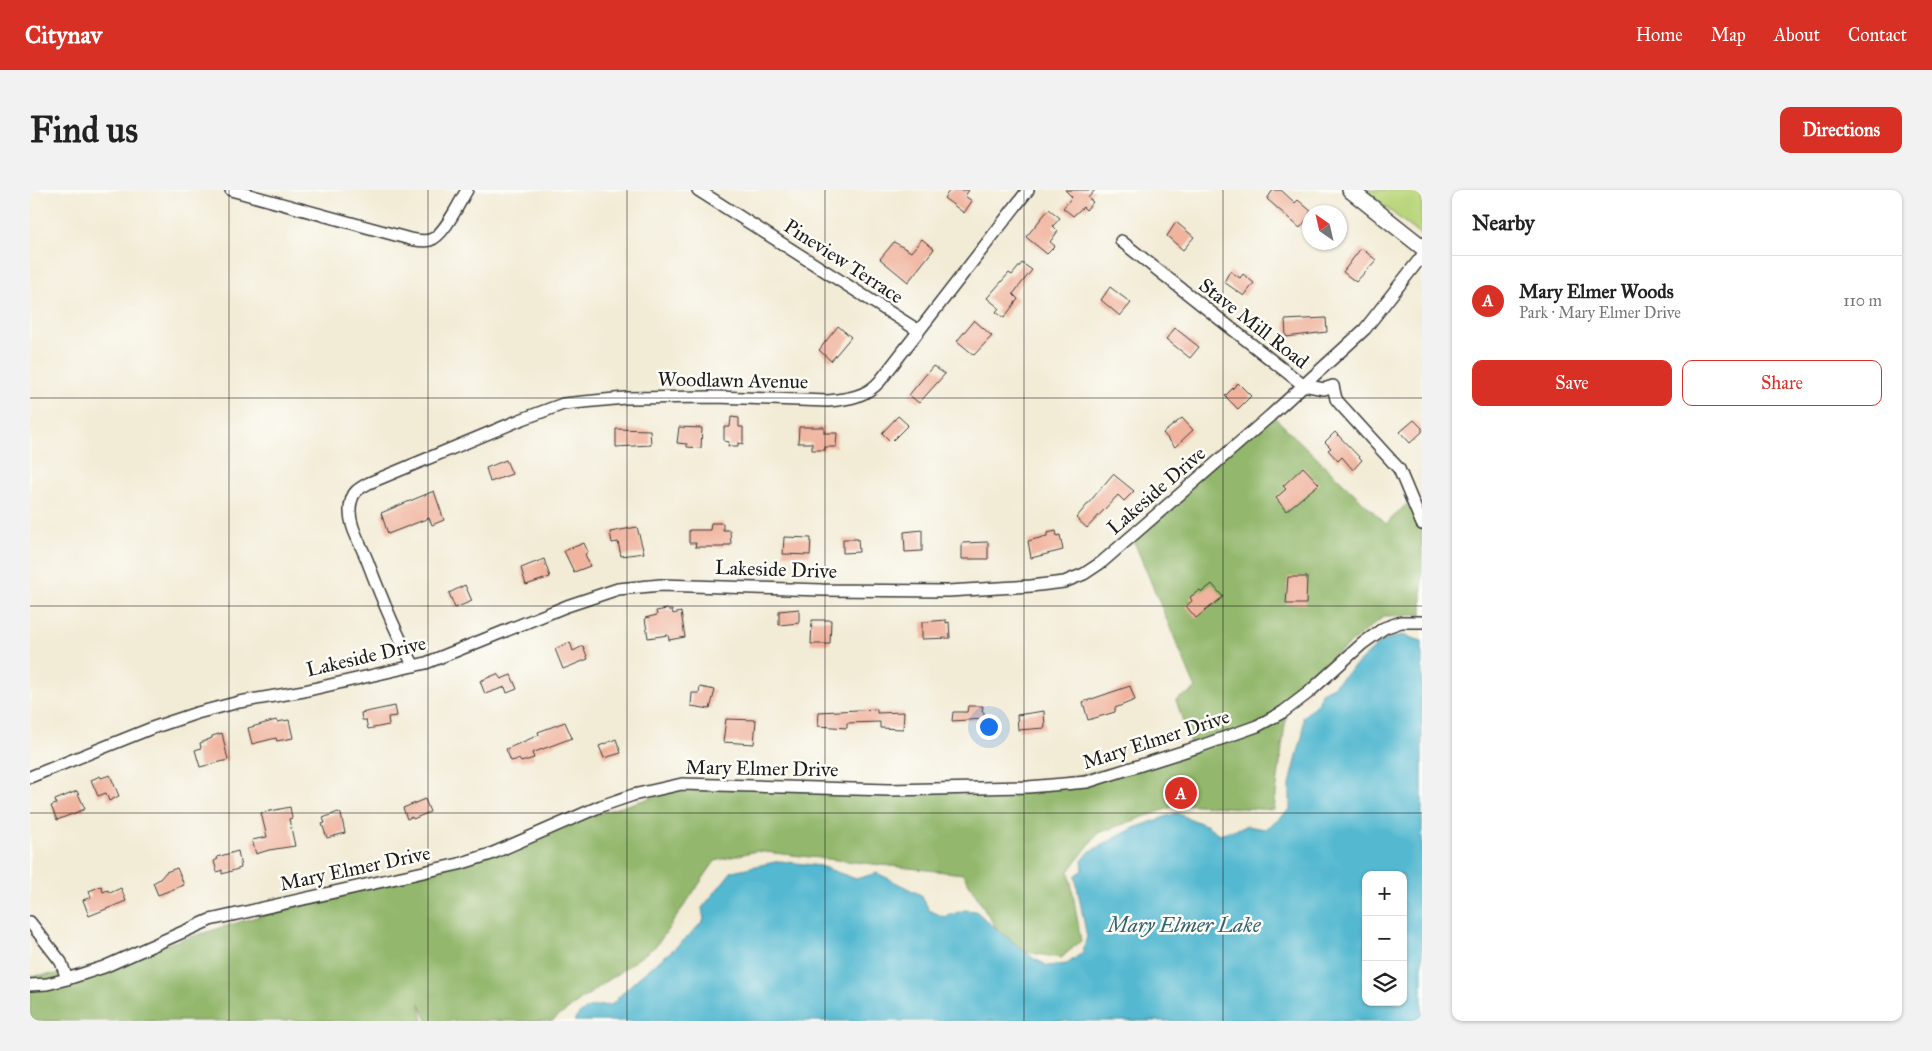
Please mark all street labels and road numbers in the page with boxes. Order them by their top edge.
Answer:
street label: Pineview Terrace [780,214,908,308]
street label: Stave Mill Road [1194,273,1314,373]
street label: Woodlawn Avenue [657,367,809,393]
street label: Lakeside Drive [1102,441,1210,539]
street label: Lakeside Drive [714,555,838,583]
street label: Lakeside Drive [304,631,428,681]
street label: Mary Elmer Drive [1079,704,1233,774]
street label: Mary Elmer Drive [685,755,839,781]
street label: Mary Elmer Drive [278,840,432,896]

